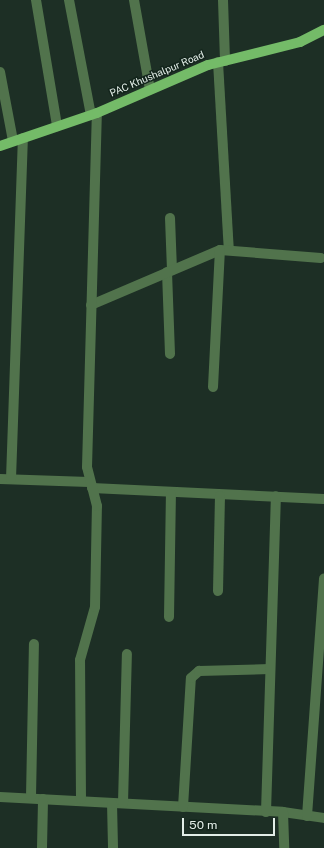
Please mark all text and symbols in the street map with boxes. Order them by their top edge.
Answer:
street label: PAC Khushalpur Road [108,49,206,99]
scale bar [184,810,277,836]
text: 50 m [189,818,217,832]

